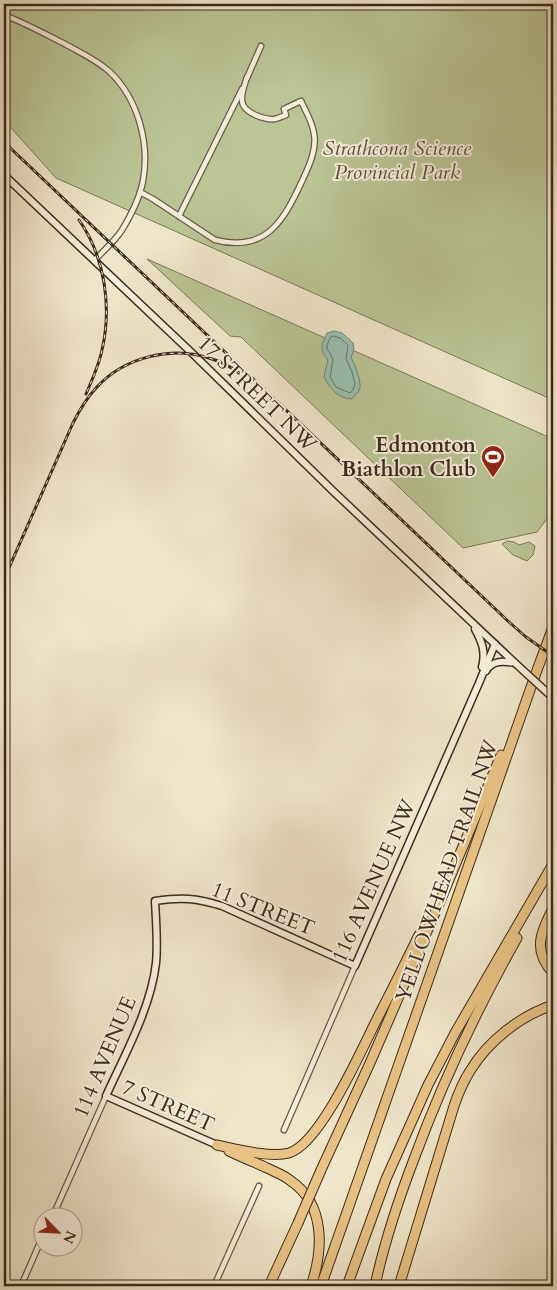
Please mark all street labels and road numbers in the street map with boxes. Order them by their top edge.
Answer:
street label: 17 STREET NW [191,329,324,459]
street label: YELLOWHEAD TRAIL NW [389,735,506,1006]
street label: 116 AVENUE NW [325,794,423,967]
street label: 11 STREET [207,875,319,943]
street label: 114 AVENUE [66,992,144,1122]
street label: 7 STREET [117,1073,219,1139]

